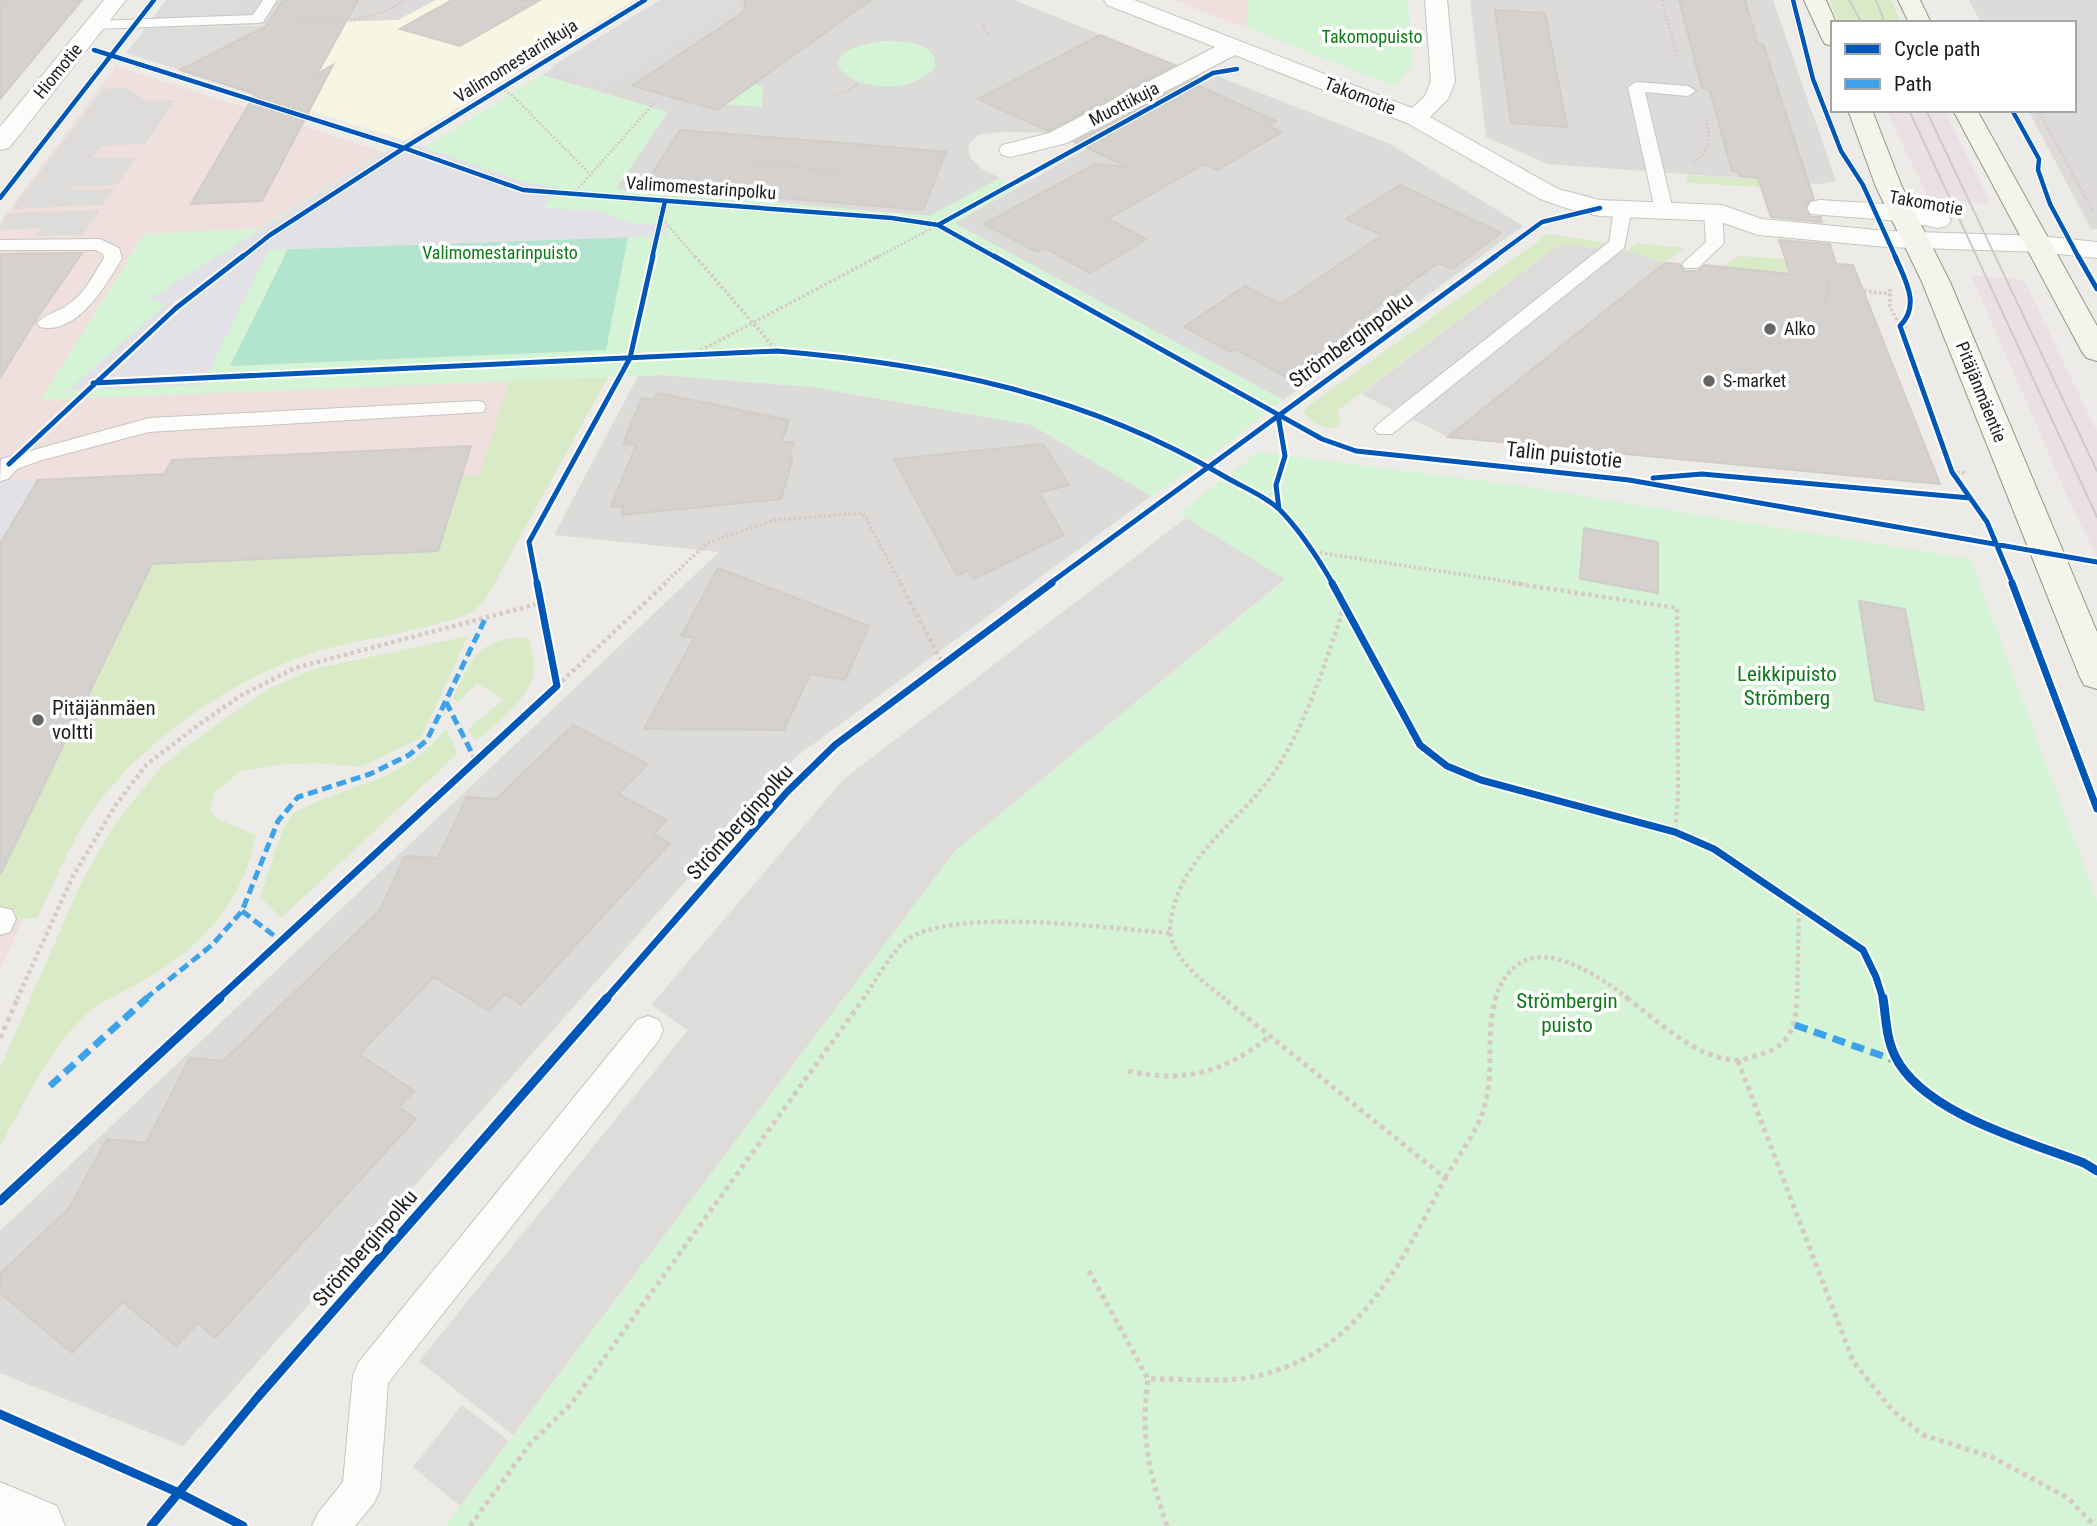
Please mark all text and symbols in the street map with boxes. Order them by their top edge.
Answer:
street label: Valimomestarinkuja [450,14,581,107]
legend [1831,21,2076,112]
park label: Takomopuisto [1322,26,1422,47]
text: Cycle path [1894,37,1980,61]
street label: Hiomotie [29,39,86,102]
street label: Takomotie [1322,72,1399,119]
text: Path [1894,72,1932,96]
street label: Muottikuja [1085,77,1162,130]
street label: Valimomestarinpolku [625,172,777,203]
street label: Takomotie [1888,186,1965,219]
park label: Valimomestarinpuisto [422,242,578,263]
street label: Strömberginpolku [1285,287,1417,393]
place label: Alko [1784,318,1816,339]
marker: Alko [1762,321,1778,337]
street label: Pitäjänmäentie [1952,338,2011,445]
place label: S-market [1723,370,1786,391]
marker: S-market [1701,373,1717,389]
street label: Talin puistotie [1505,437,1623,473]
park label: Leikkipuisto Strömberg [1737,662,1837,710]
place label: Pitäjänmäen voltti [52,696,156,744]
marker: Pitäjänmäen voltti [30,712,46,728]
street label: Strömberginpolku [682,759,798,885]
park label: Strömbergin puisto [1516,989,1618,1037]
street label: Strömberginpolku [308,1185,422,1311]

